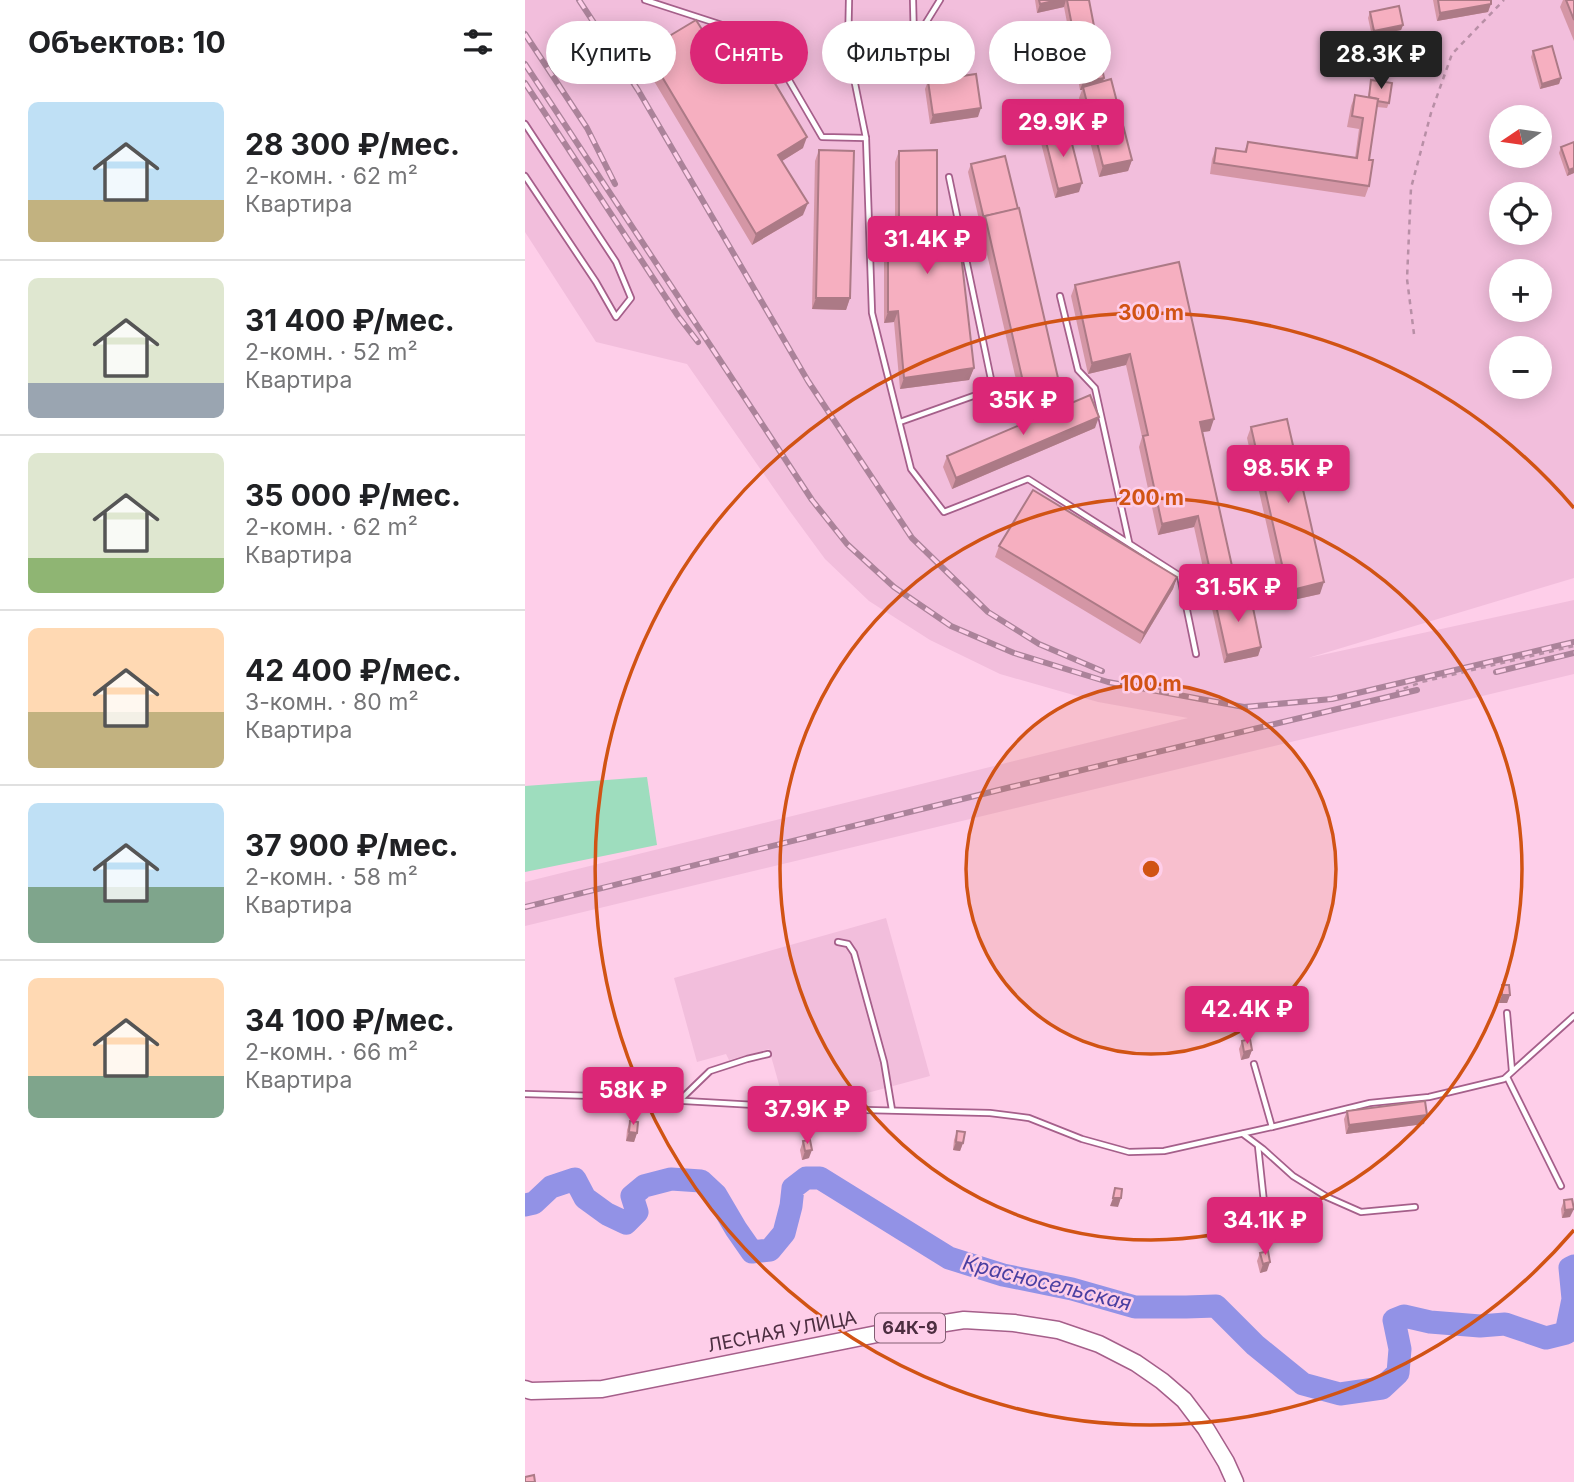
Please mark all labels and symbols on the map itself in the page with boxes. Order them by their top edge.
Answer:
pin: 28.3K ₽ [1316,32,1446,91]
pin: 29.9K ₽ [998,100,1128,159]
north arrow [1489,105,1552,168]
pin: 31.4K ₽ [862,216,992,276]
text: 300 m [1118,300,1184,325]
pin: 35K ₽ [974,378,1072,437]
pin: 98.5K ₽ [1223,446,1353,505]
text: 200 m [1118,485,1184,510]
pin: 31.5K ₽ [1173,564,1303,624]
text: 100 m [1120,671,1182,696]
centre of rings [1139,857,1163,881]
pin: 42.4K ₽ [1182,986,1312,1046]
pin: 58K ₽ [584,1068,682,1127]
pin: 37.9K ₽ [742,1086,872,1146]
pin: 34.1K ₽ [1200,1198,1330,1257]
water label: Красносельская [960,1249,1134,1316]
street label: ЛЕСНАЯ УЛИЦА [705,1306,859,1357]
road number: 64К-9 [875,1314,945,1343]

